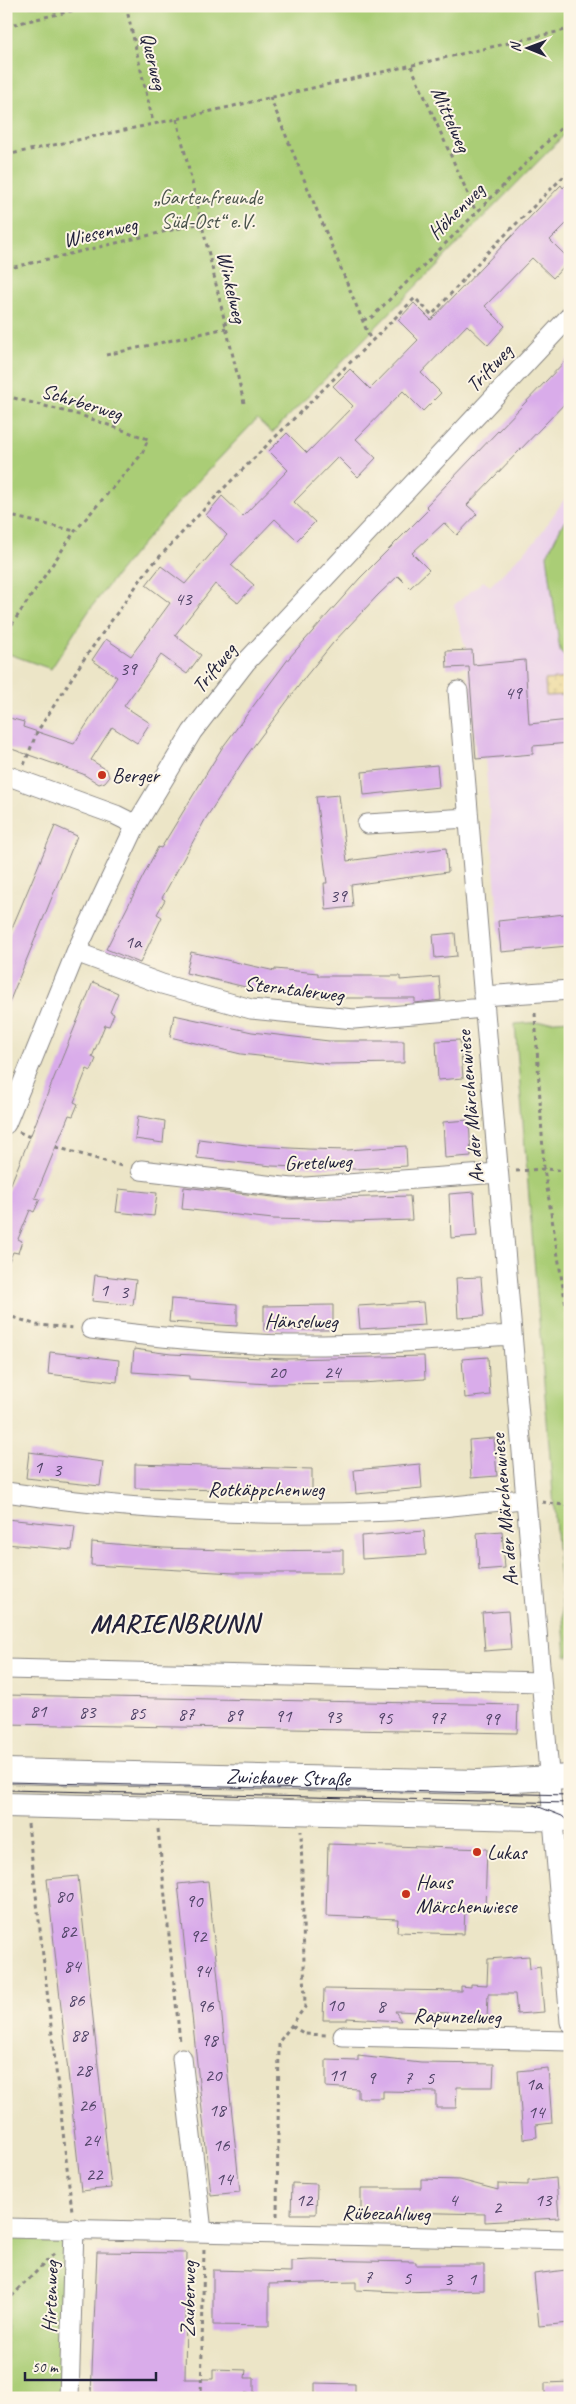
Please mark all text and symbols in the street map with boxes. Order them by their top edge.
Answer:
north arrow [504,22,554,72]
street label: Querweg [135,30,174,94]
text: N [507,41,524,52]
street label: Mittelweg [425,82,477,157]
street label: Höhenweg [422,176,491,245]
park label: „Gartenfreunde Süd-Ost“ e.V. [154,184,263,234]
street label: Wiesenweg [60,211,141,253]
street label: Winkelweg [211,249,253,327]
street label: Triftweg [460,337,519,398]
street label: Schrberweg [39,377,127,427]
house number: 43 [174,587,193,611]
street label: Triftweg [186,637,243,698]
house number: 39 [119,657,138,681]
house number: 49 [504,681,523,705]
place label: Berger [112,762,161,788]
marker: Berger [96,769,108,781]
house number: 39 [329,884,348,908]
house number: 1a [125,930,143,954]
street label: Sterntalerweg [243,970,347,1008]
street label: An der Märchenwiese [450,1027,490,1184]
street label: Gretelweg [284,1148,354,1176]
house number: 1 [100,1278,110,1302]
house number: 3 [120,1280,130,1304]
street label: Hänselweg [264,1308,339,1334]
house number: 20 [268,1360,287,1384]
house number: 24 [323,1360,343,1384]
street label: An der Märchenwiese [484,1430,524,1587]
house number: 1 [34,1455,44,1479]
house number: 3 [53,1458,63,1482]
street label: Rotkäppchenweg [207,1476,326,1502]
district label: MARIENBRUNN [90,1607,264,1640]
house number: 81 [29,1699,48,1723]
house number: 83 [78,1700,97,1724]
house number: 85 [128,1701,147,1725]
house number: 87 [177,1702,196,1726]
house number: 89 [225,1703,244,1727]
house number: 91 [274,1704,293,1728]
house number: 93 [324,1705,343,1729]
house number: 95 [375,1706,394,1730]
house number: 97 [428,1706,447,1730]
house number: 99 [482,1707,501,1731]
street label: Zwickauer Straße [226,1763,352,1792]
place label: Lukas [487,1839,528,1865]
marker: Lukas [471,1846,483,1858]
place label: Haus Märchenwiese [416,1869,519,1919]
house number: 80 [55,1884,74,1908]
marker: Haus Märchenwiese [400,1888,412,1900]
house number: 90 [185,1889,204,1913]
house number: 82 [59,1919,78,1943]
house number: 92 [189,1924,208,1948]
house number: 84 [63,1954,83,1978]
house number: 94 [193,1959,213,1983]
house number: 86 [67,1988,86,2012]
house number: 10 [326,1993,345,2017]
house number: 96 [196,1994,215,2018]
house number: 8 [377,1994,388,2018]
street label: Rapunzelweg [413,2002,503,2030]
house number: 88 [70,2023,90,2047]
house number: 98 [200,2028,220,2052]
house number: 28 [74,2058,94,2082]
house number: 20 [204,2063,223,2087]
house number: 11 [328,2063,347,2087]
house number: 9 [367,2066,377,2090]
house number: 7 [404,2066,414,2090]
house number: 5 [426,2066,436,2090]
house number: 1a [526,2072,544,2096]
house number: 26 [78,2093,97,2117]
house number: 18 [208,2098,228,2122]
house number: 14 [527,2100,547,2124]
house number: 24 [82,2128,102,2152]
house number: 16 [212,2133,231,2157]
house number: 22 [85,2162,104,2186]
house number: 14 [215,2167,235,2191]
house number: 12 [295,2188,314,2212]
house number: 4 [449,2188,460,2212]
house number: 13 [534,2188,553,2212]
house number: 2 [493,2195,503,2219]
street label: Rübezahlweg [342,2199,432,2227]
street label: Hirtenweg [36,2259,64,2333]
street label: Zauberweg [174,2259,202,2337]
house number: 7 [364,2265,374,2289]
house number: 5 [403,2266,413,2290]
house number: 3 [444,2267,454,2291]
house number: 1 [468,2267,478,2291]
scale bar [25,2349,156,2381]
text: 50 m [32,2358,59,2377]

